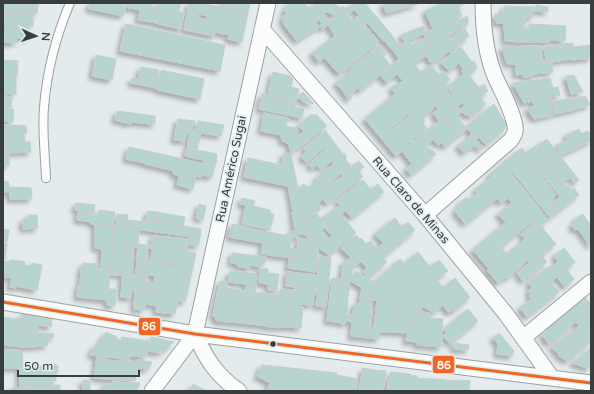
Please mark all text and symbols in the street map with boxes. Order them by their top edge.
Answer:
north arrow [16,16,56,56]
text: N [39,32,52,41]
street label: Rua Américo Sugai [213,114,249,224]
street label: Rua Claro de Minas [370,154,453,246]
line badge: 86 [138,317,161,336]
text: 86 [142,320,156,333]
unlabelled marker [268,339,278,349]
scale bar [18,352,139,378]
line badge: 86 [432,355,455,374]
text: 50 m [24,359,53,373]
text: 86 [437,359,451,372]

